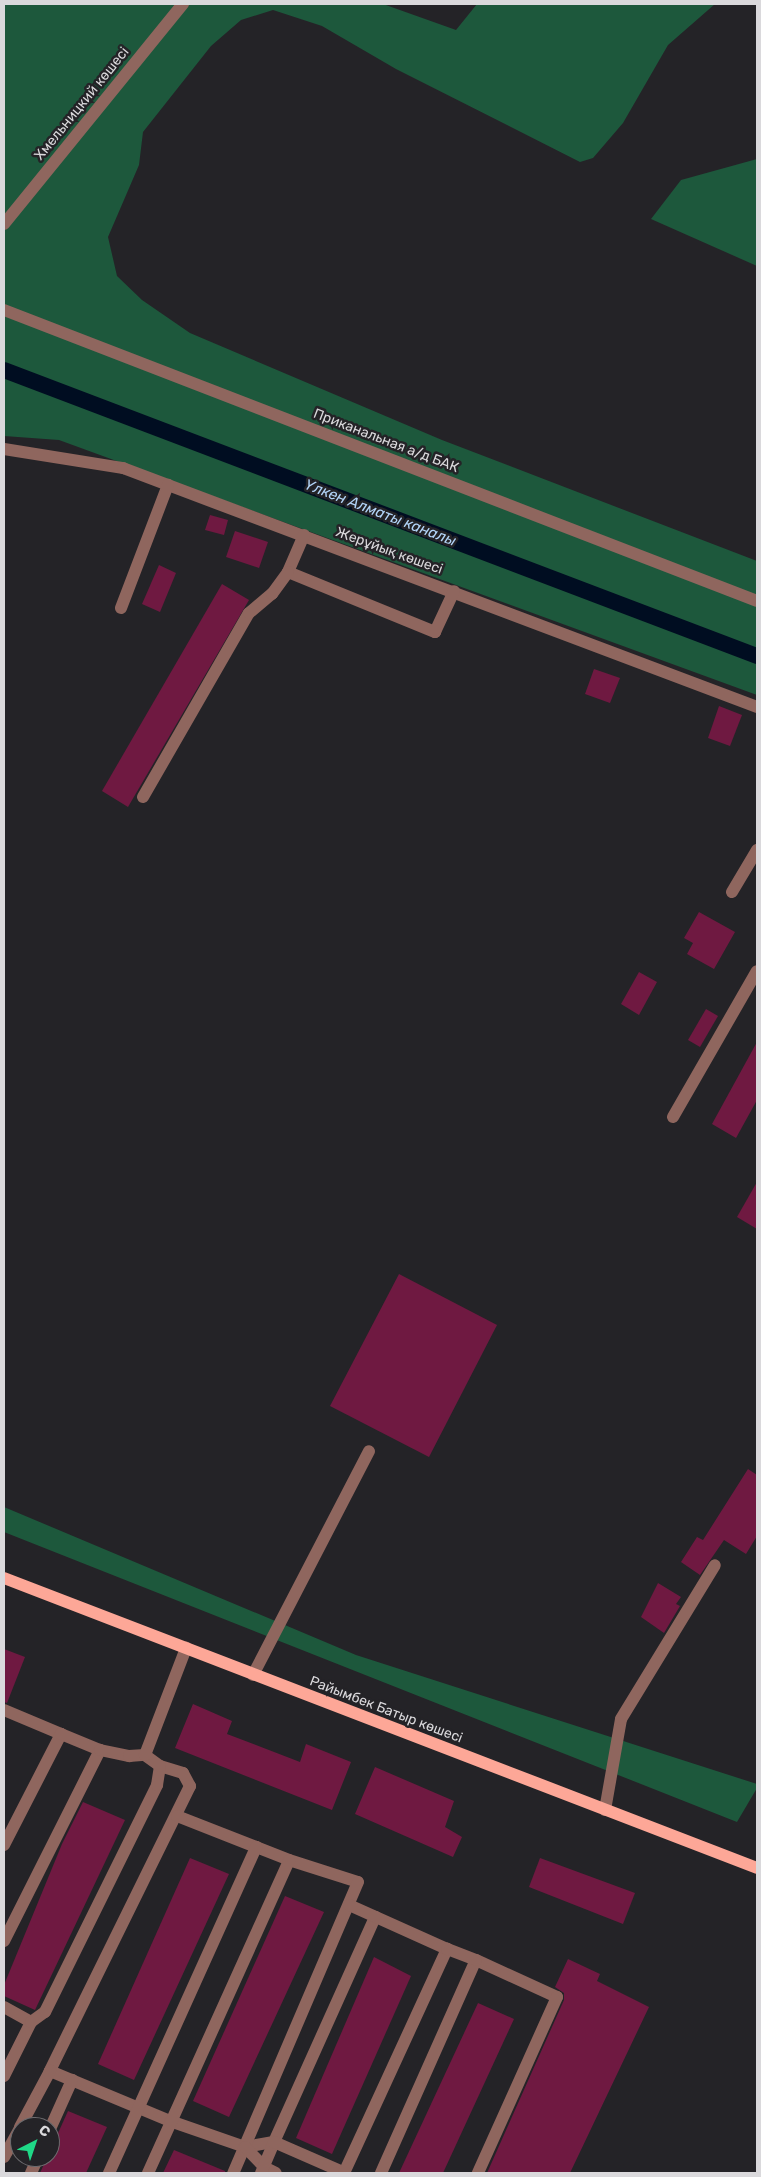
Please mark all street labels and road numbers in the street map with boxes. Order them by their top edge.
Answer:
street label: Хмельницкий көшесі [31,44,133,164]
street label: Приканальная а/д БАК [311,405,461,477]
street label: Жерұйық көшесі [333,524,445,578]
street label: Райымбек Батыр көшесі [307,1673,465,1747]

